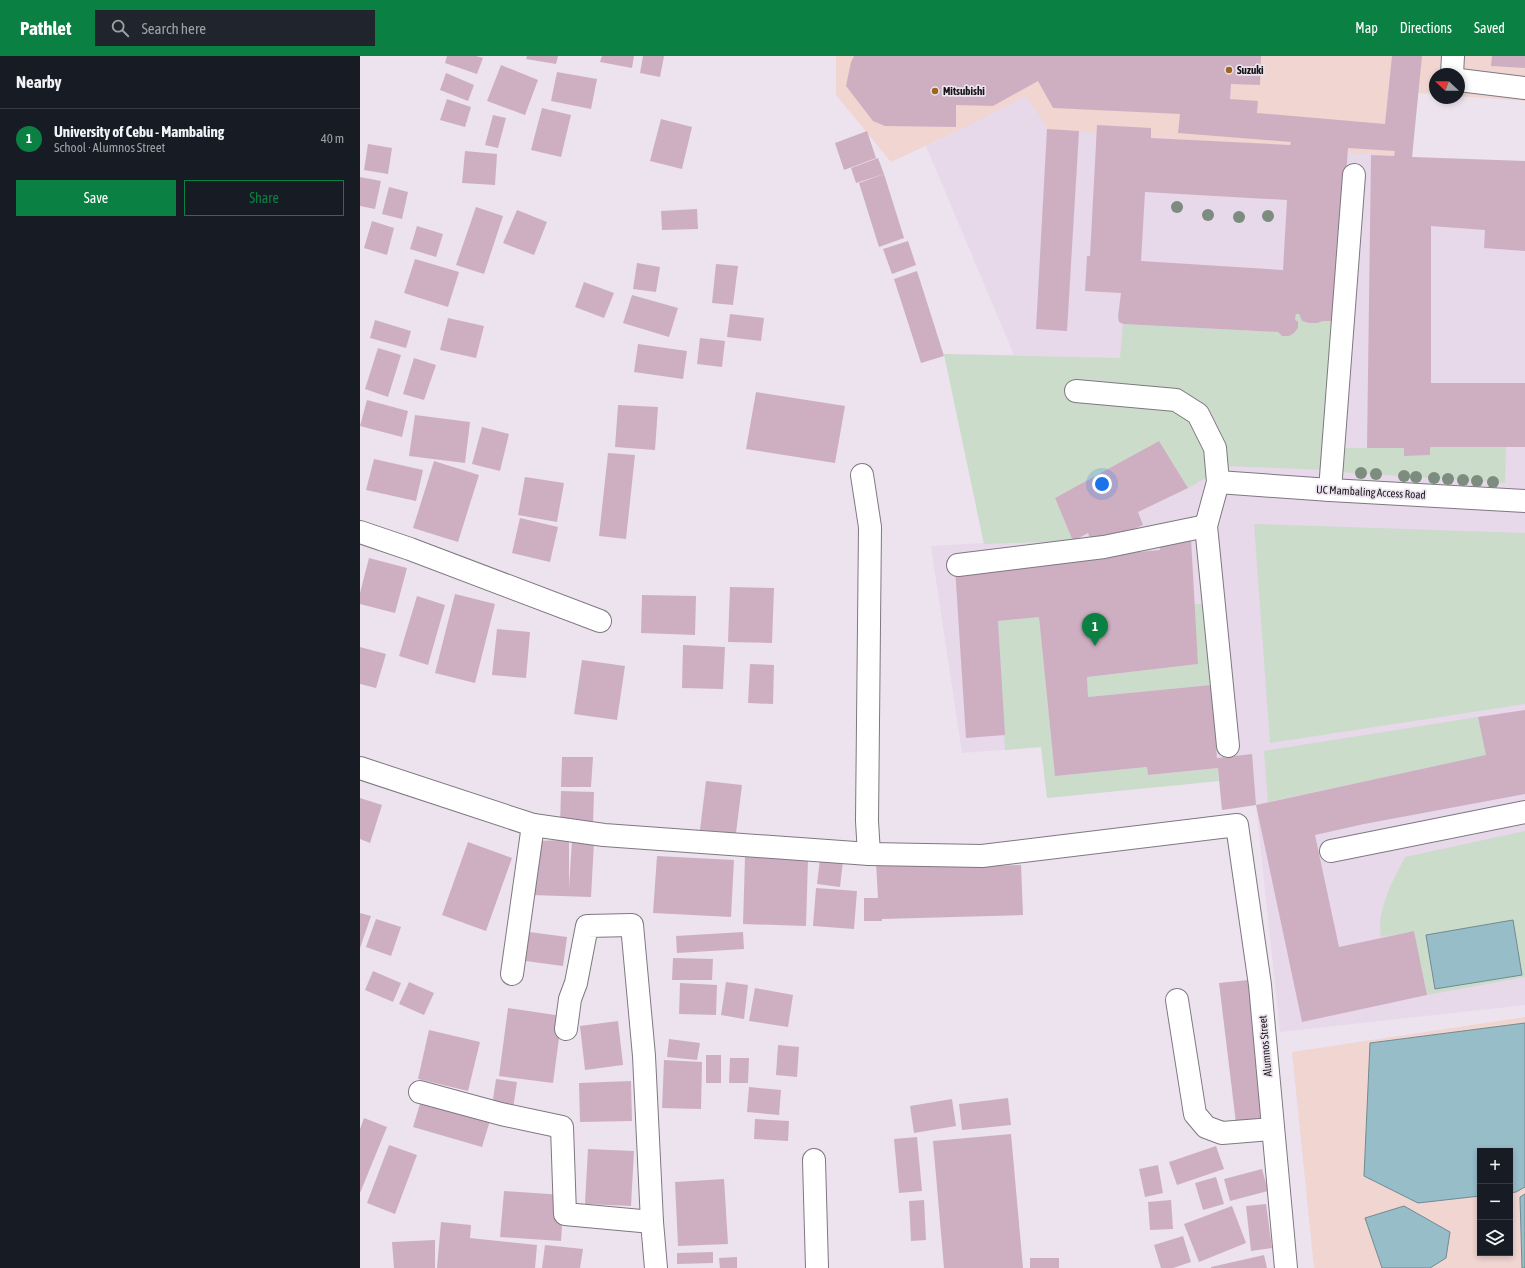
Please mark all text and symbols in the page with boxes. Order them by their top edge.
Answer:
search box [95,10,375,46]
text: Pathlet [20,17,71,39]
icon: search [109,17,131,39]
text: Search here [141,20,206,37]
text: Map [1355,20,1378,36]
text: Directions [1400,20,1452,36]
text: Saved [1474,20,1505,36]
place label: Suzuki [1237,64,1264,76]
marker: Suzuki [1224,65,1234,75]
north arrow [1429,68,1465,104]
text: Nearby [16,72,62,92]
place label: Mitsubishi [943,85,985,97]
marker: Mitsubishi [930,86,940,96]
text: University of Cebu - Mambaling [54,123,224,140]
text: 1 [26,131,32,146]
text: 40 m [321,131,344,146]
text: School · Alumnos Street [54,140,165,155]
button: Save [16,180,176,216]
button: Share [184,180,344,216]
your location [1092,474,1112,494]
street label: UC Mambaling Access Road [1316,483,1426,501]
pin: 1 [1082,613,1108,646]
street label: Alumnos Street [1256,1015,1274,1077]
map controls [1477,1148,1513,1256]
button: + [1477,1148,1513,1184]
button: − [1477,1184,1513,1220]
button: layers [1477,1220,1513,1256]

